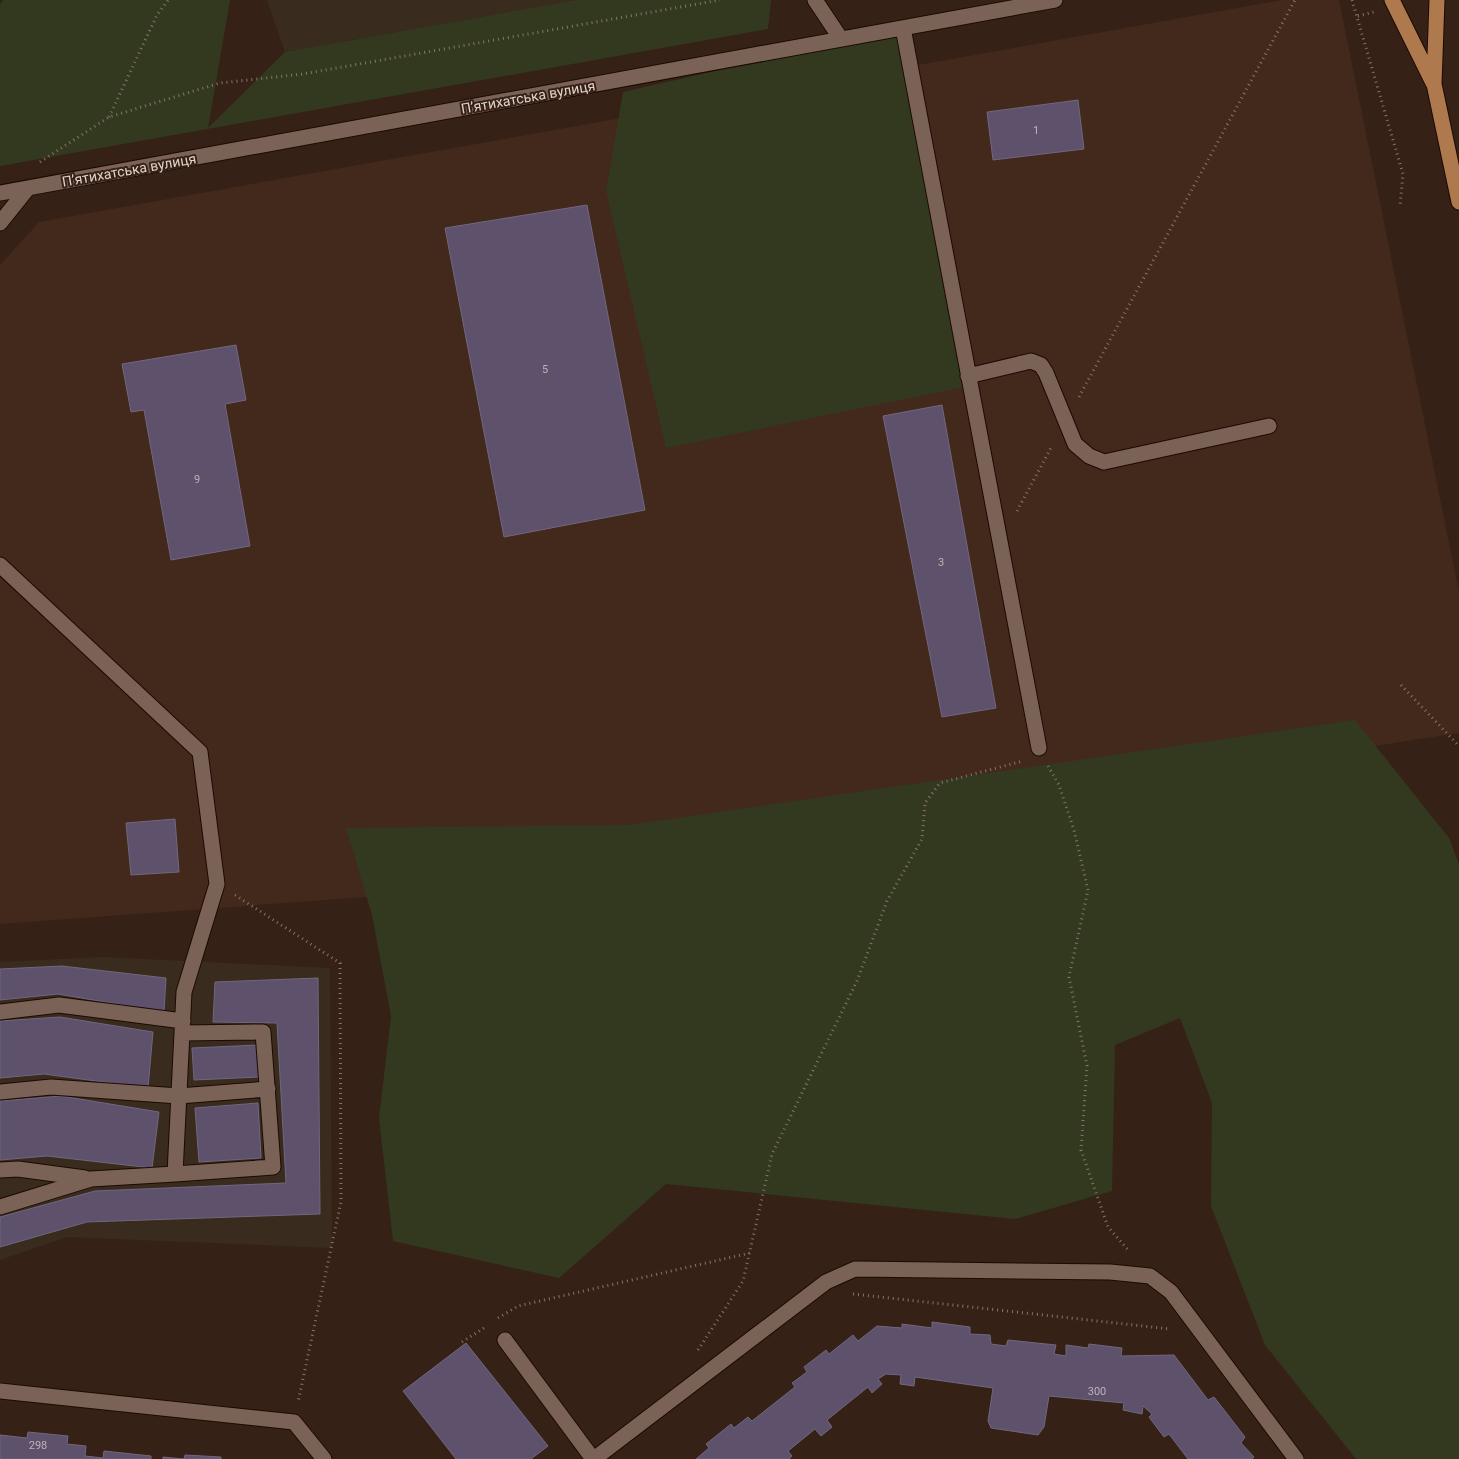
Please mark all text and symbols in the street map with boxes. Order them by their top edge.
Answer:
street label: П’ятихатська вулиця [460,77,596,117]
house number: 1 [1033,124,1039,137]
street label: П’ятихатська вулиця [61,150,197,190]
house number: 5 [542,363,548,376]
house number: 9 [194,473,200,486]
house number: 3 [938,556,944,569]
house number: 300 [1088,1385,1106,1398]
house number: 298 [29,1439,47,1452]

